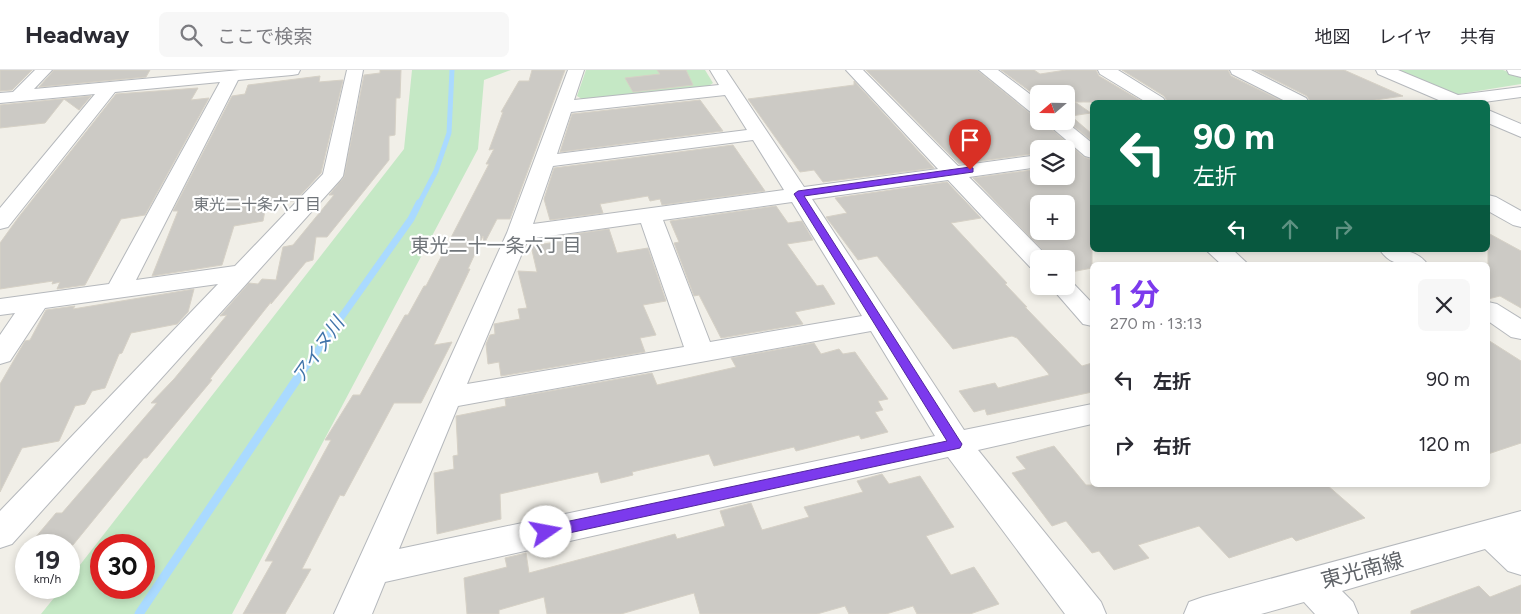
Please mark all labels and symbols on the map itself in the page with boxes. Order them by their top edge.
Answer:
north arrow [1030,85,1075,130]
pin [949,119,991,170]
district label: 東光二十条六丁目 [193,195,321,214]
district label: 東光二十一条六丁目 [410,234,582,257]
water label: アイヌ川 [287,311,350,387]
position arrow [519,505,571,557]
speed limit sign: 30 [90,534,155,599]
street label: 東光南線 [1318,547,1406,593]

